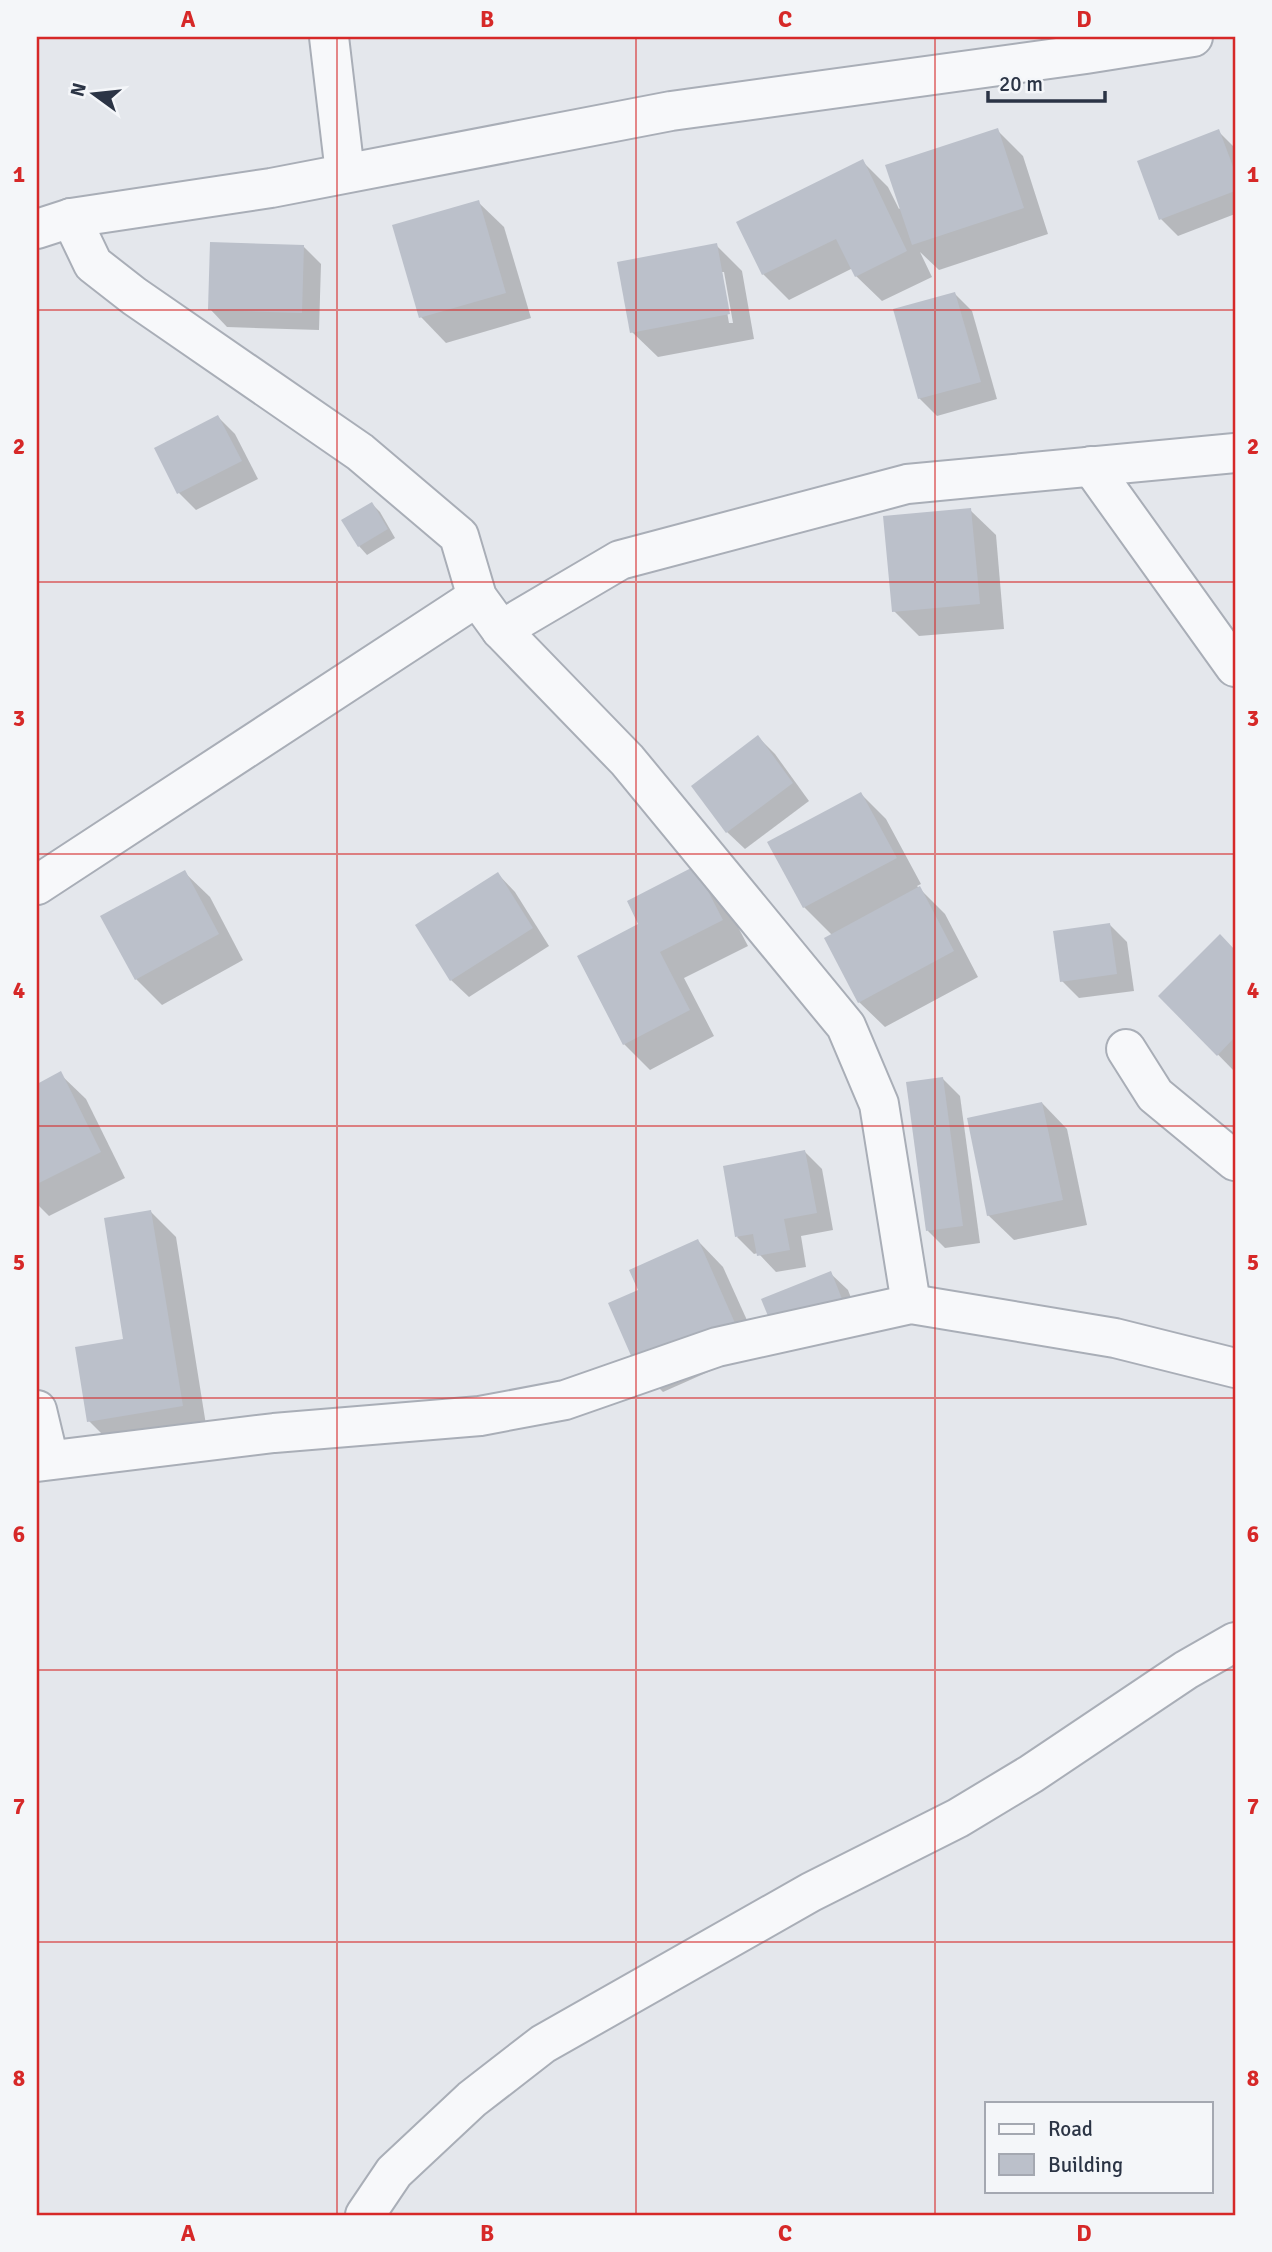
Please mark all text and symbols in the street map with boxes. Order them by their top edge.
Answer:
text: A [181,5,196,34]
text: B [480,5,494,34]
text: C [778,5,792,34]
text: D [1076,5,1092,34]
north arrow [60,60,130,130]
scale bar [988,60,1106,104]
text: 20 m [999,71,1043,97]
text: N [65,80,92,99]
text: 1 [13,160,25,189]
text: 1 [1247,160,1259,189]
text: 2 [13,432,25,461]
text: 2 [1247,432,1259,461]
text: 3 [13,704,25,733]
text: 3 [1247,704,1259,733]
text: 4 [13,976,25,1005]
text: 4 [1247,976,1259,1005]
text: 5 [13,1248,25,1277]
text: 5 [1247,1248,1259,1277]
text: 6 [13,1520,25,1549]
text: 6 [1247,1520,1259,1549]
text: 7 [13,1792,25,1821]
text: 7 [1247,1792,1259,1821]
text: 8 [13,2064,25,2093]
text: 8 [1247,2064,1259,2093]
legend [985,2102,1212,2192]
text: Road [1048,2116,1093,2142]
text: Building [1048,2152,1123,2178]
text: A [181,2219,196,2248]
text: B [480,2219,494,2248]
text: C [778,2219,792,2248]
text: D [1076,2219,1092,2248]

